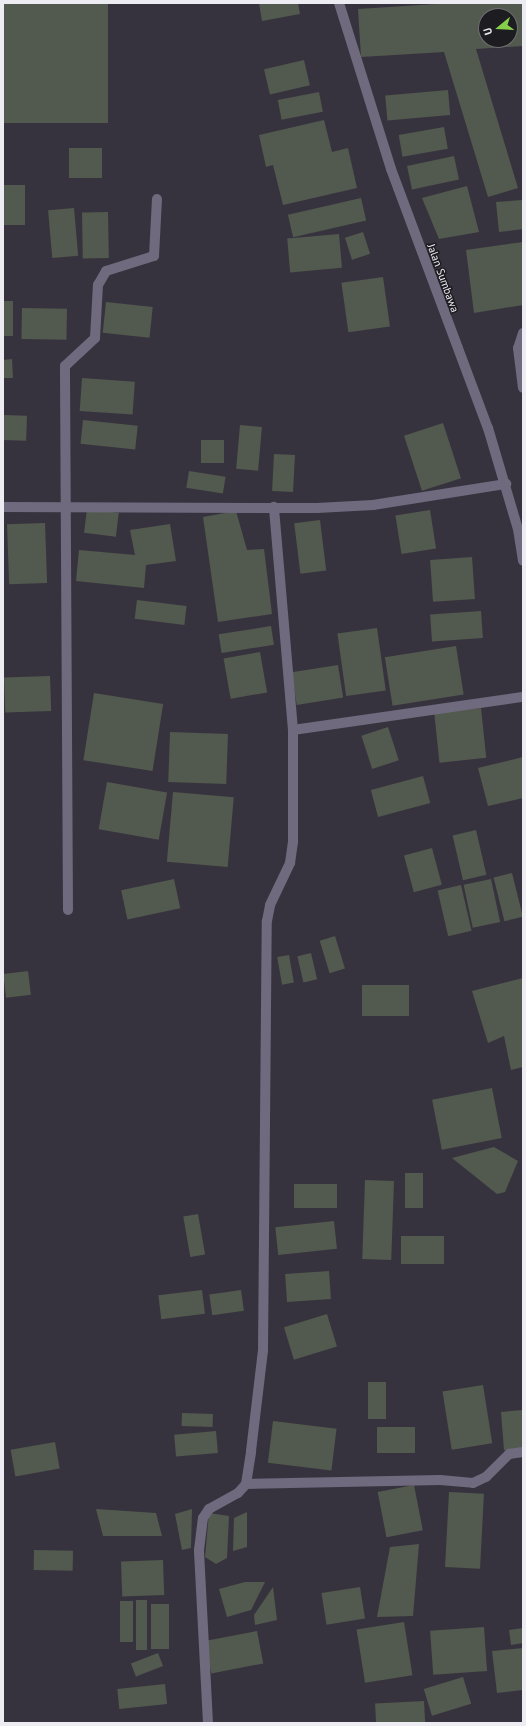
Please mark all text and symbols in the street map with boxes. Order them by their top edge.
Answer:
north arrow [478,8,518,48]
text: U [480,26,495,37]
street label: Jalan Sumbawa [424,242,462,314]

